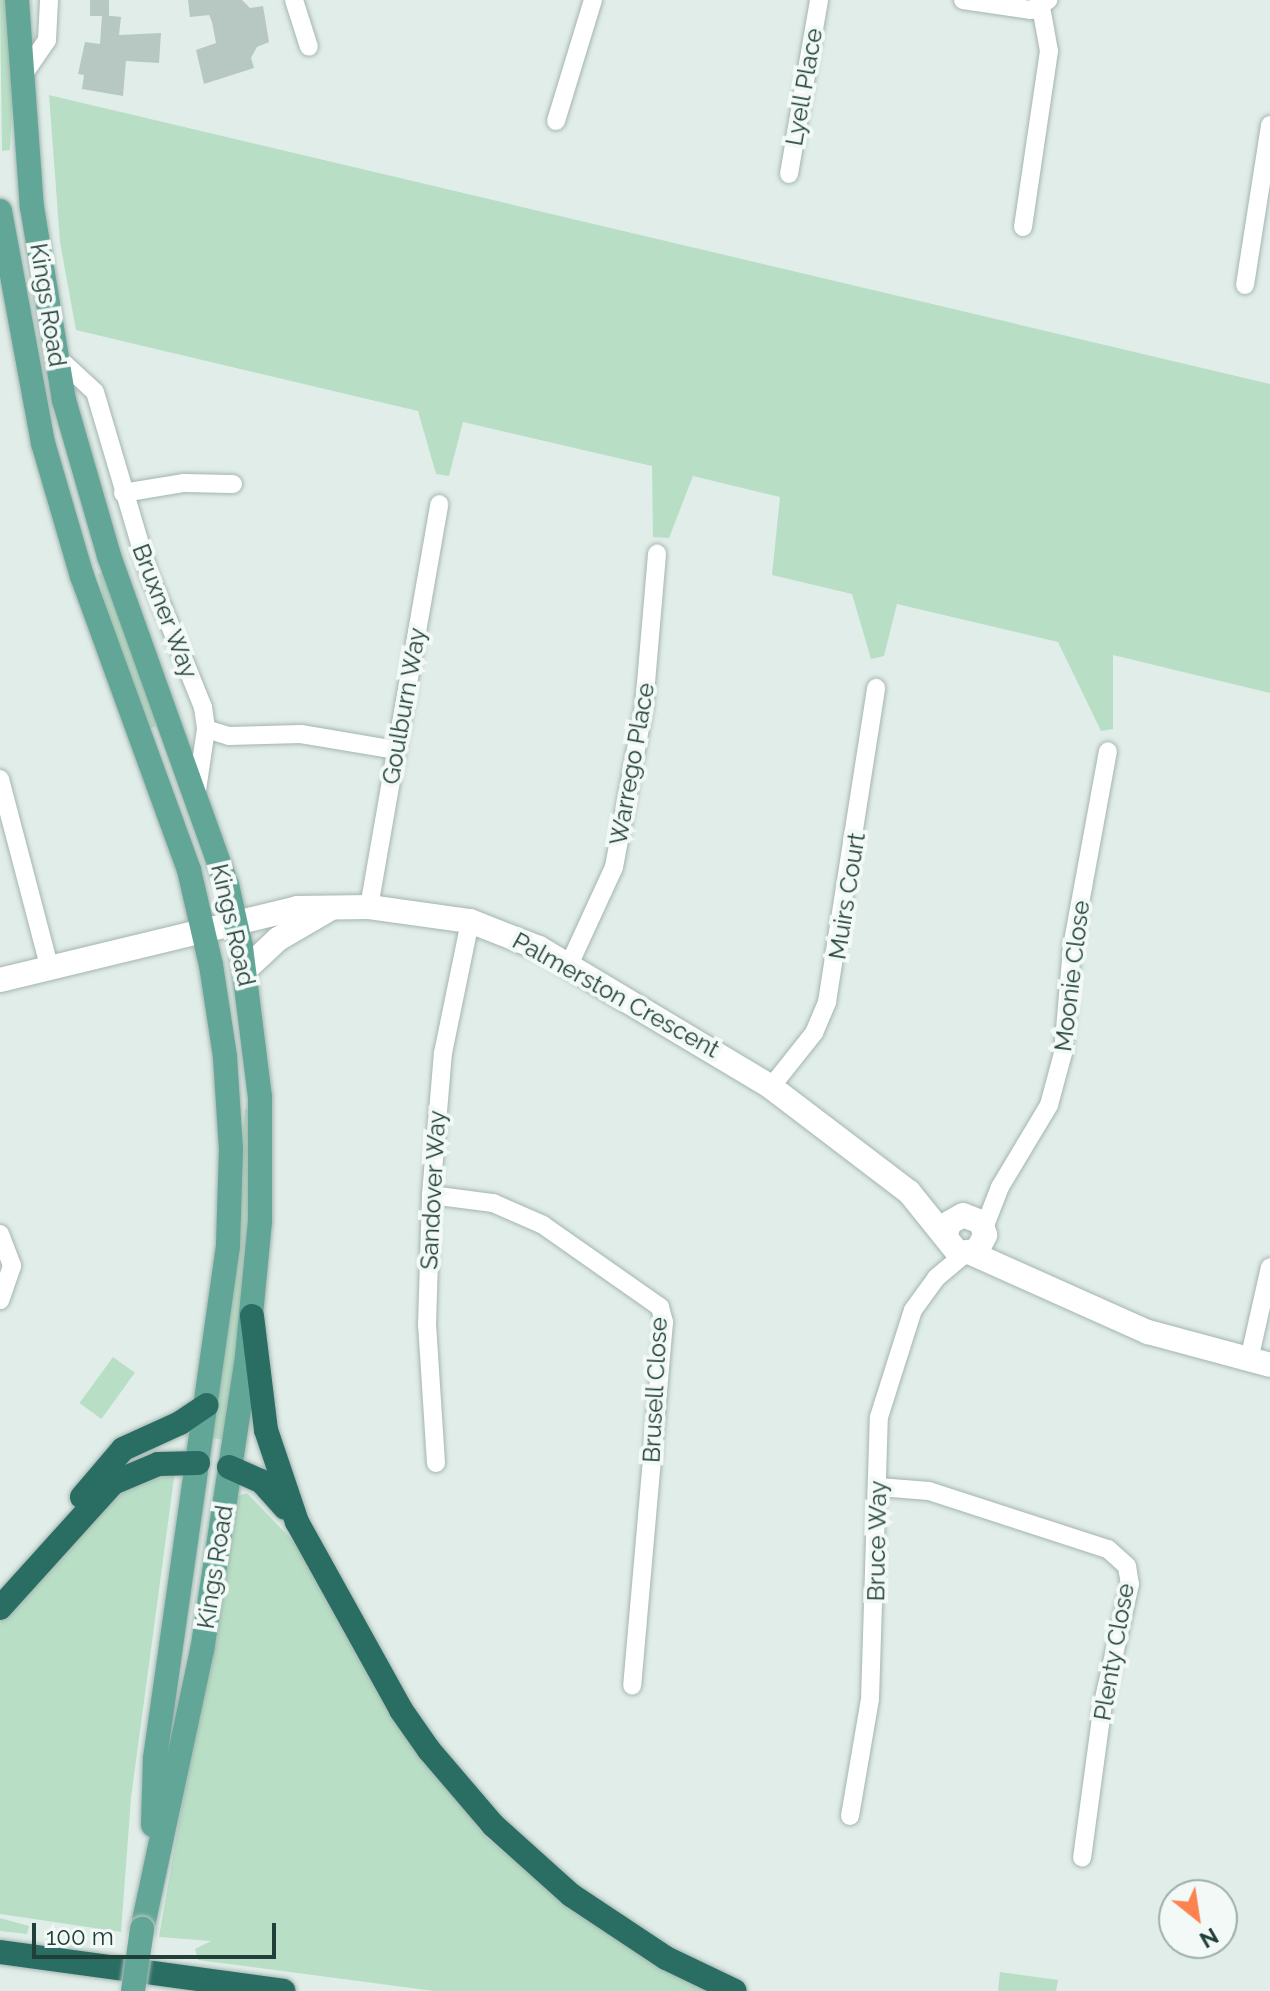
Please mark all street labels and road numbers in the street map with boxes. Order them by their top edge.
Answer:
street label: Lyell Place [779,26,829,148]
street label: Kings Road [24,241,72,369]
street label: Bruxner Way [126,539,204,683]
street label: Goulburn Way [376,625,432,787]
street label: Warrego Place [604,681,660,847]
street label: Muirs Court [823,830,871,962]
street label: Kings Road [205,861,261,989]
street label: Moonie Close [1048,899,1096,1053]
street label: Palmerston Crescent [508,926,724,1064]
street label: Sandover Way [414,1109,452,1271]
street label: Brusell Close [637,1316,673,1464]
street label: Bruce Way [862,1480,892,1602]
street label: Kings Road [191,1503,239,1631]
street label: Plenty Close [1088,1581,1140,1723]

